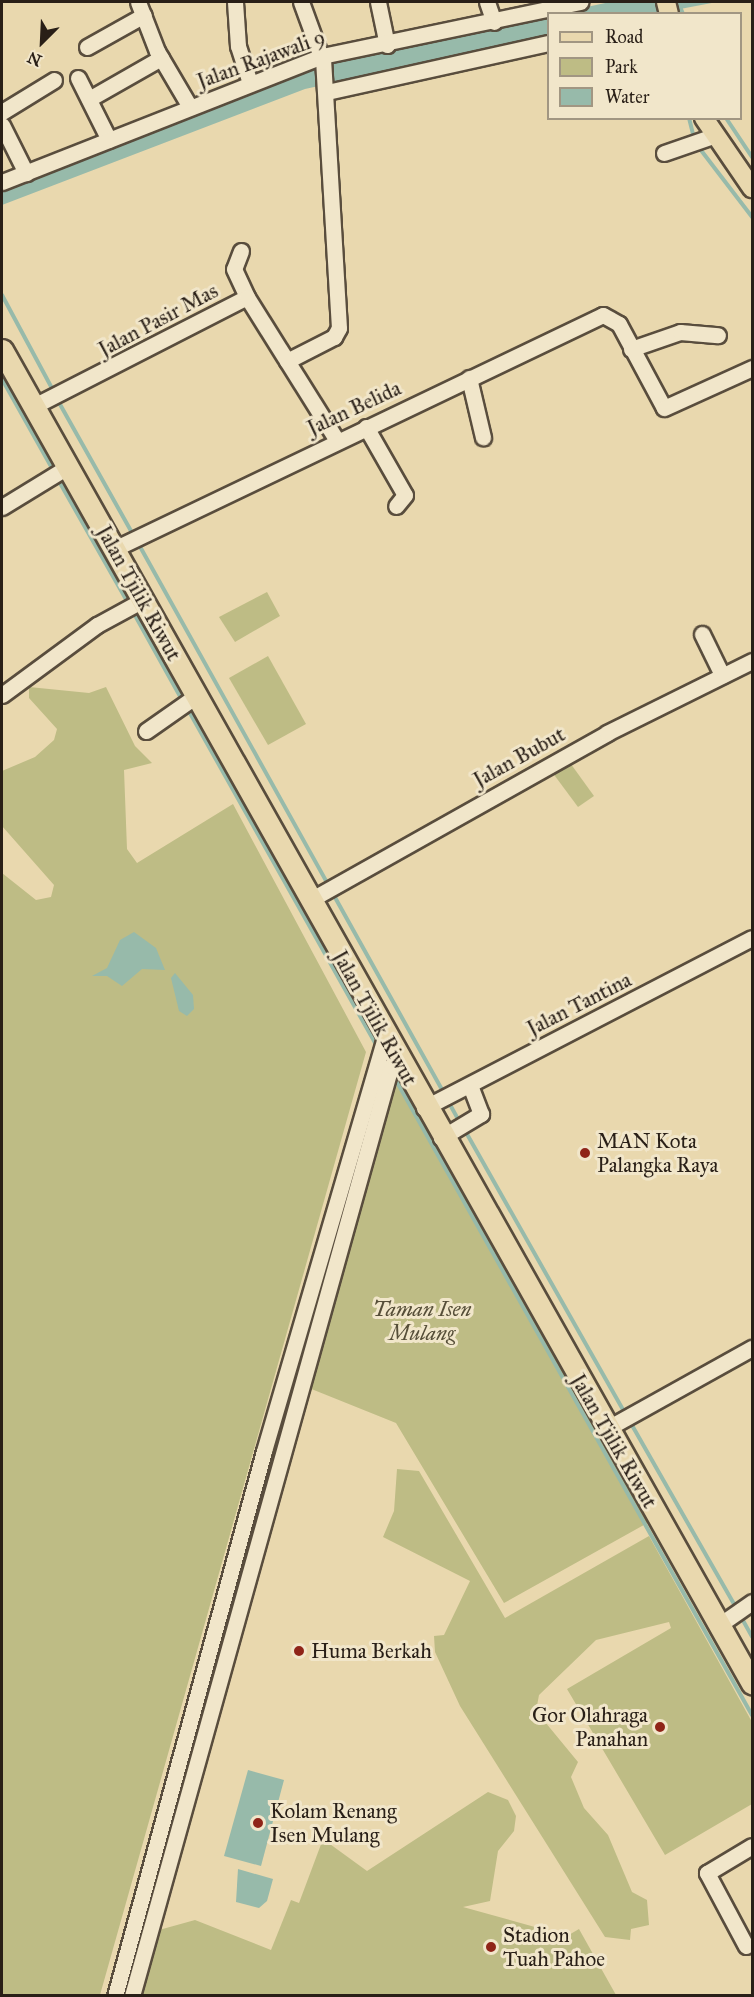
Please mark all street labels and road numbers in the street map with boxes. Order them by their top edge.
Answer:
street label: Jalan Rajawali 9 [193,24,329,94]
street label: Jalan Pasir Mas [94,278,222,362]
street label: Jalan Belida [303,375,405,441]
street label: Jalan Tjilik Riwut [91,521,187,665]
street label: Jalan Bubut [469,721,569,793]
street label: Jalan Tjilik Riwut [327,946,423,1090]
street label: Jalan Tantina [522,967,636,1041]
street label: Jalan Tjilik Riwut [565,1369,663,1513]

